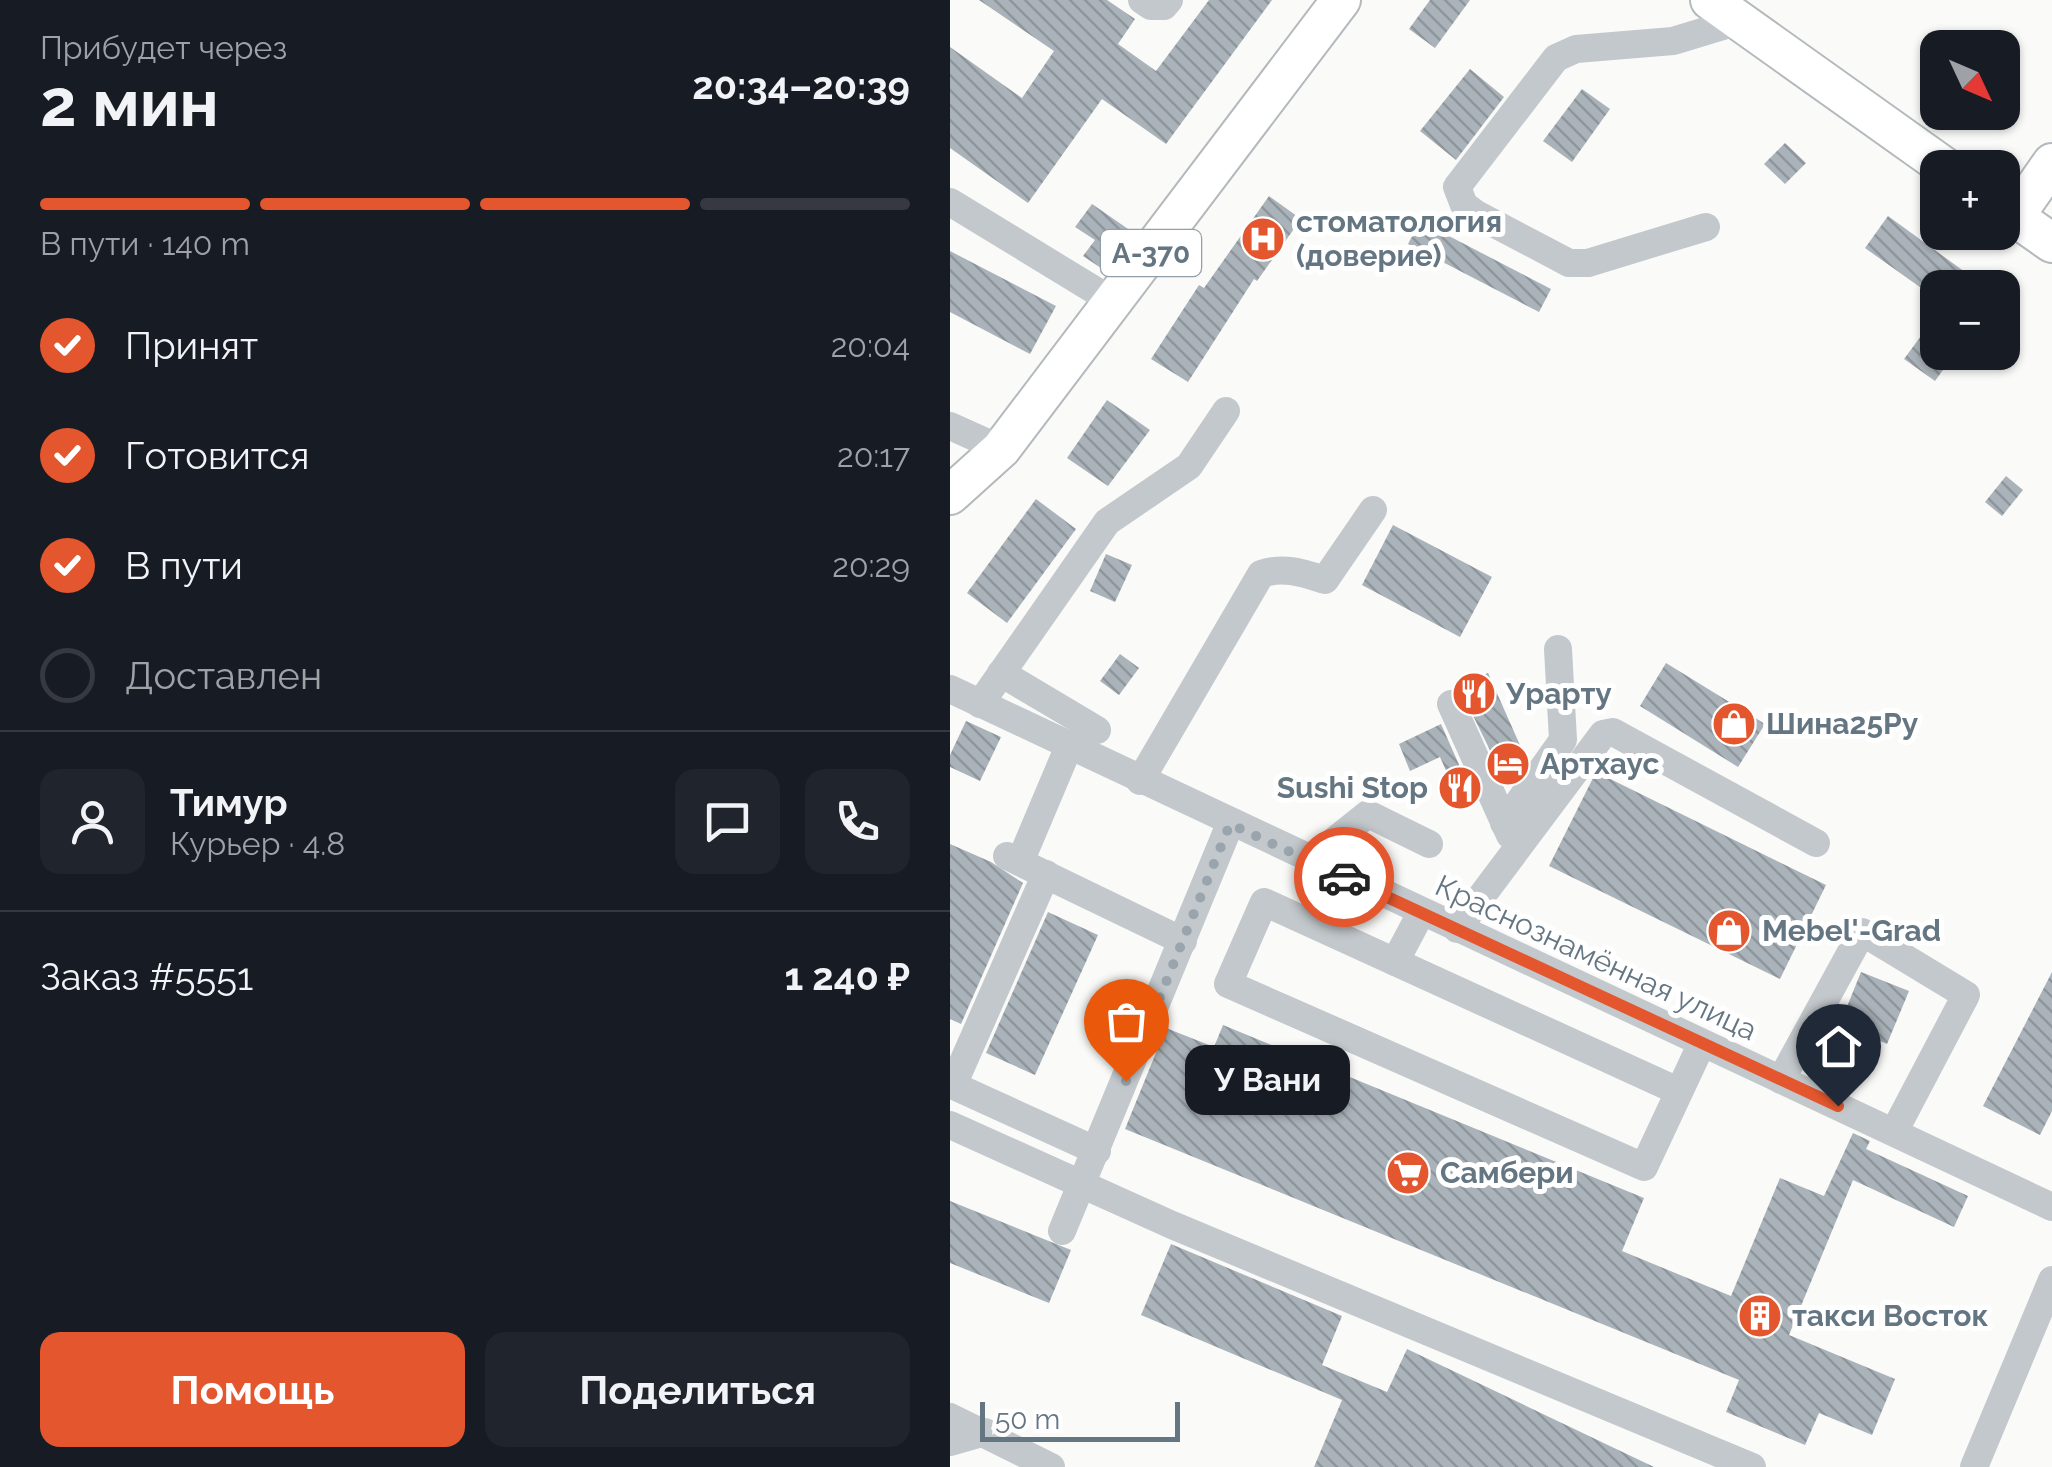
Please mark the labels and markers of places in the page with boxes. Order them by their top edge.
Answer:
place label: стоматология (доверие) [1296,204,1502,273]
hospital icon: стоматология (доверие) [1240,216,1286,262]
restaurant icon: Урарту [1451,671,1497,717]
place label: Урарту [1505,676,1612,711]
shop icon: Шина25Ру [1711,701,1757,747]
place label: Шина25Ру [1766,706,1919,741]
hotel icon: Артхаус [1485,741,1531,787]
place label: Артхаус [1540,746,1659,781]
restaurant icon: Sushi Stop [1437,765,1483,811]
place label: Sushi Stop [1277,770,1428,805]
shop icon: Mebel'-Grad [1706,908,1752,954]
place label: Mebel'-Grad [1762,913,1941,948]
pin [1084,979,1169,1082]
pin [1796,1004,1881,1107]
callout: У Вани [1186,1046,1351,1116]
supermarket icon: Самбери [1385,1150,1431,1196]
place label: Самбери [1440,1155,1574,1190]
building icon: такси Восток [1737,1293,1783,1339]
place label: такси Восток [1792,1298,1989,1333]

